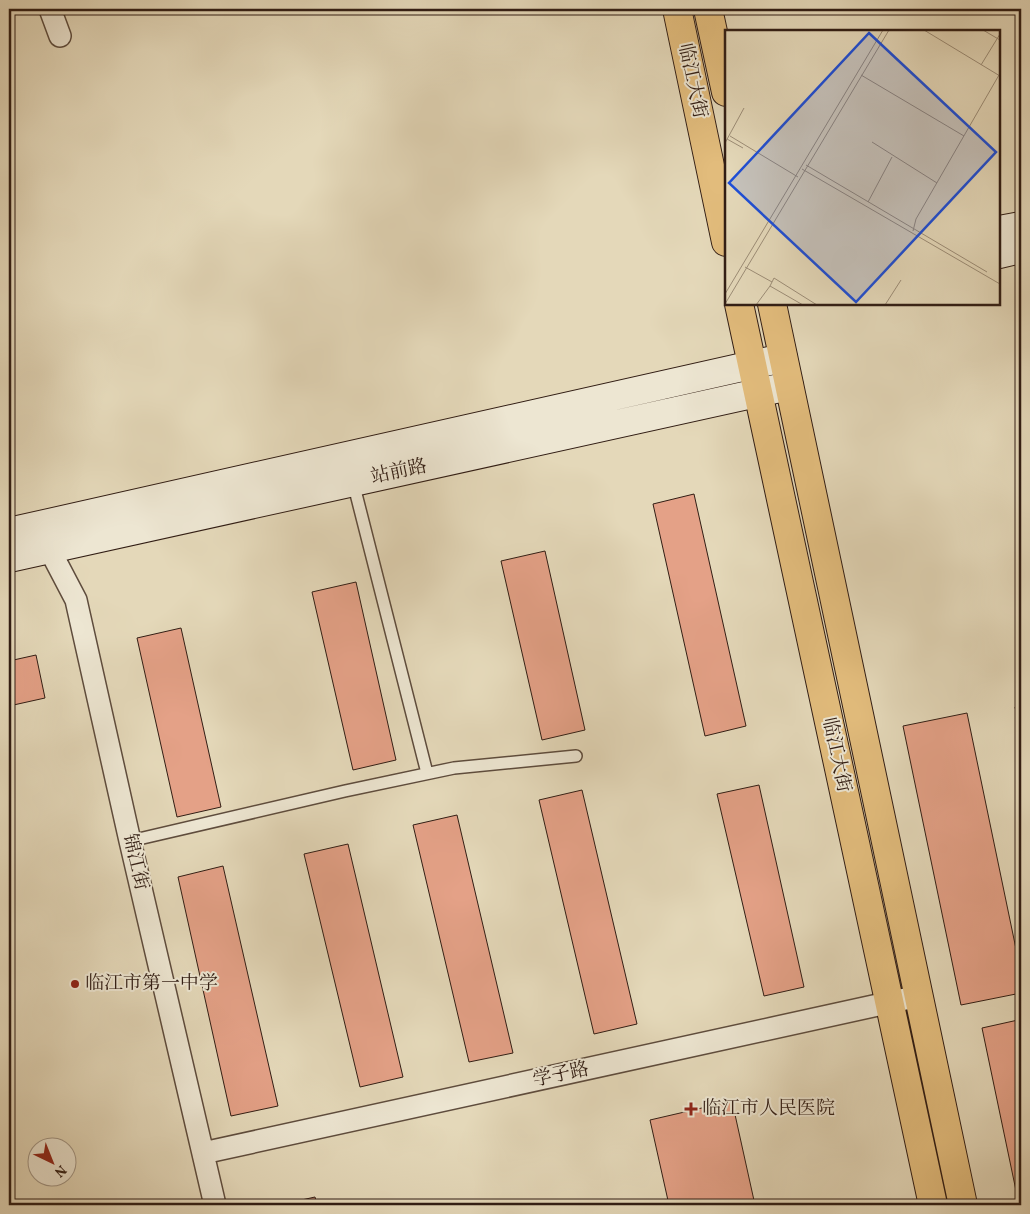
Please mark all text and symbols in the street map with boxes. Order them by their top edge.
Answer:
inset map [725,30,1000,305]
street label: 临江大街 [671,41,713,121]
street label: 站前路 [368,453,430,491]
street label: 临江大街 [815,715,857,795]
street label: 锦江街 [116,831,154,893]
place label: 临江市第一中学 [85,971,218,997]
marker: 临江市第一中学 [69,978,81,990]
street label: 学子路 [530,1056,592,1094]
place label: 临江市人民医院 [702,1096,835,1122]
marker: 临江市人民医院 [684,1102,698,1116]
north arrow [28,1136,78,1186]
text: N [50,1160,70,1181]

